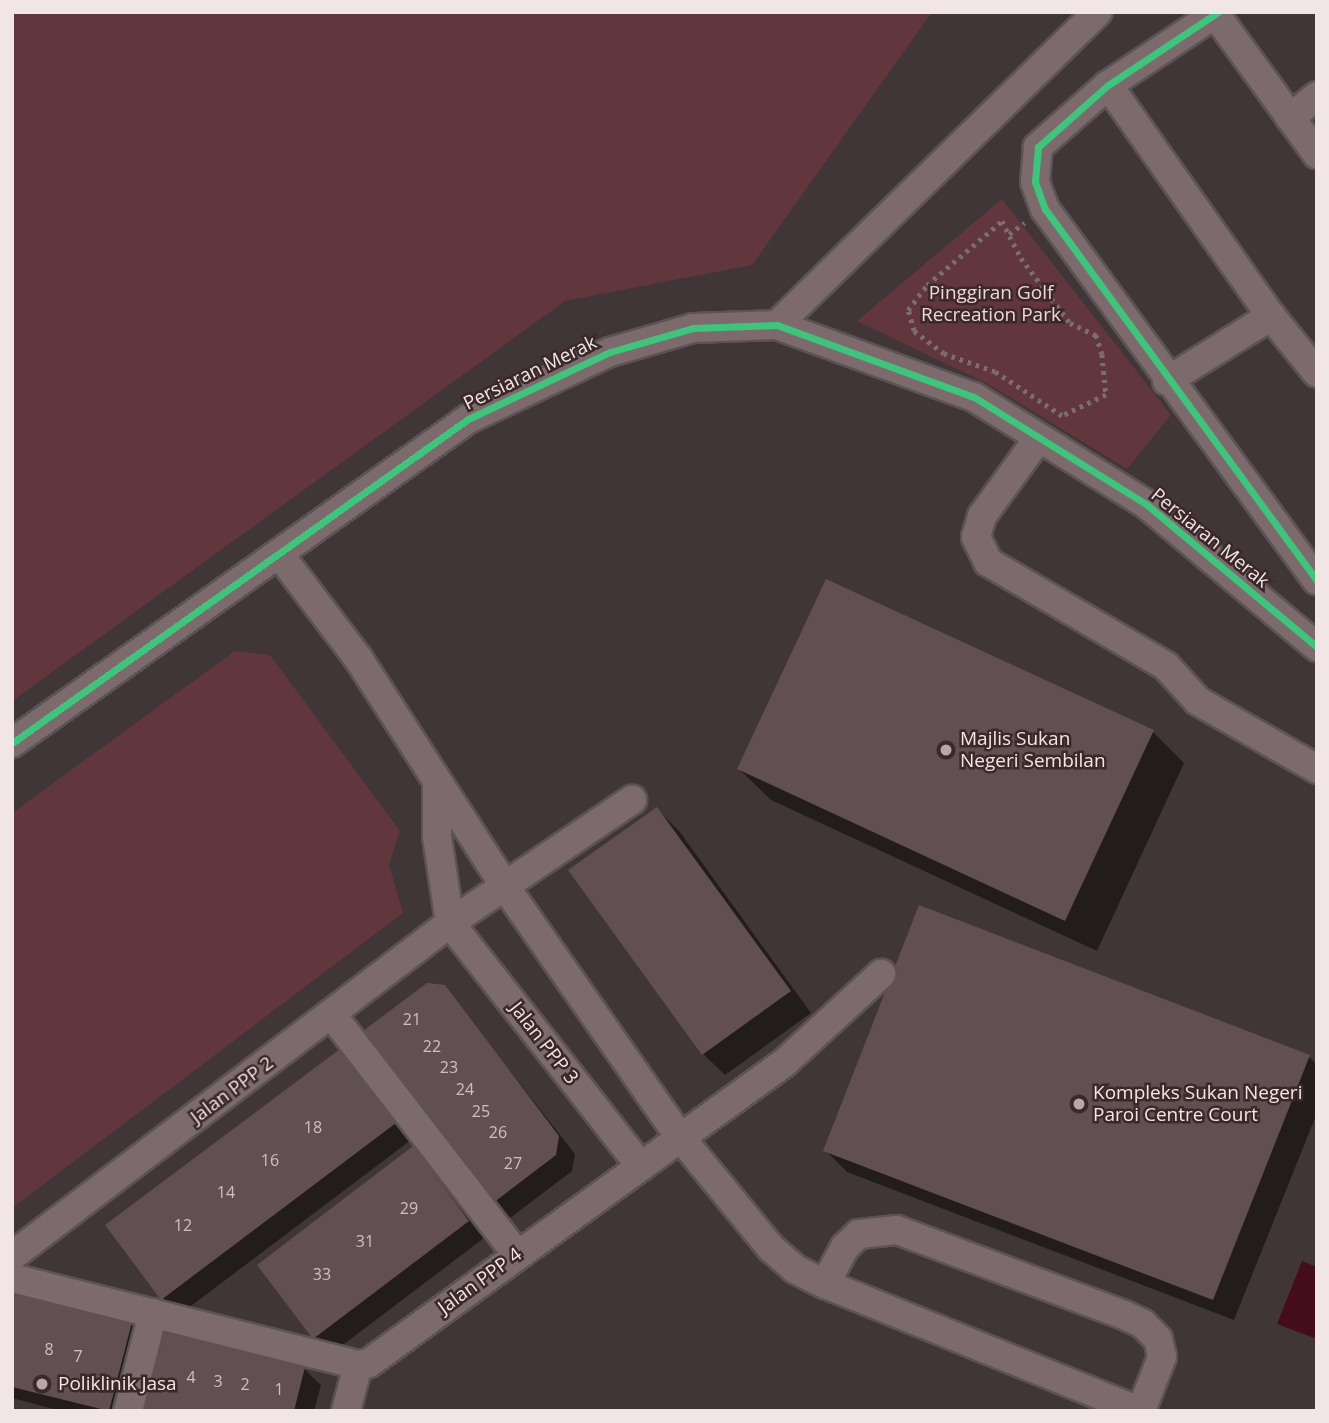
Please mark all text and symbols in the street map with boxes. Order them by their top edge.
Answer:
park label: Pinggiran Golf Recreation Park [921,282,1061,326]
street label: Persiaran Merak [460,331,600,415]
street label: Persiaran Merak [1146,483,1274,593]
place label: Majlis Sukan Negeri Sembilan [960,728,1106,772]
marker: Majlis Sukan Negeri Sembilan [938,742,954,758]
street label: Jalan PPP 3 [505,997,583,1089]
house number: 21 [403,1009,421,1029]
house number: 22 [423,1036,441,1056]
street label: Jalan PPP 2 [186,1051,278,1129]
house number: 23 [440,1057,458,1077]
house number: 24 [456,1079,474,1099]
place label: Kompleks Sukan Negeri Paroi Centre Court [1093,1082,1302,1126]
marker: Kompleks Sukan Negeri Paroi Centre Court [1071,1096,1087,1112]
house number: 25 [472,1101,490,1121]
house number: 18 [304,1117,322,1137]
house number: 26 [489,1122,507,1142]
house number: 16 [261,1150,279,1170]
house number: 27 [504,1153,522,1173]
house number: 14 [217,1182,235,1202]
house number: 29 [400,1198,418,1218]
house number: 12 [174,1215,192,1235]
house number: 31 [356,1231,374,1251]
street label: Jalan PPP 4 [434,1243,526,1319]
house number: 33 [313,1264,331,1284]
house number: 8 [44,1339,54,1359]
house number: 7 [73,1346,83,1366]
house number: 4 [186,1367,196,1387]
house number: 3 [213,1371,223,1391]
place label: Poliklinik Jasa [58,1373,177,1395]
marker: Poliklinik Jasa [32,1374,52,1394]
house number: 2 [240,1374,250,1394]
house number: 1 [274,1379,284,1399]

